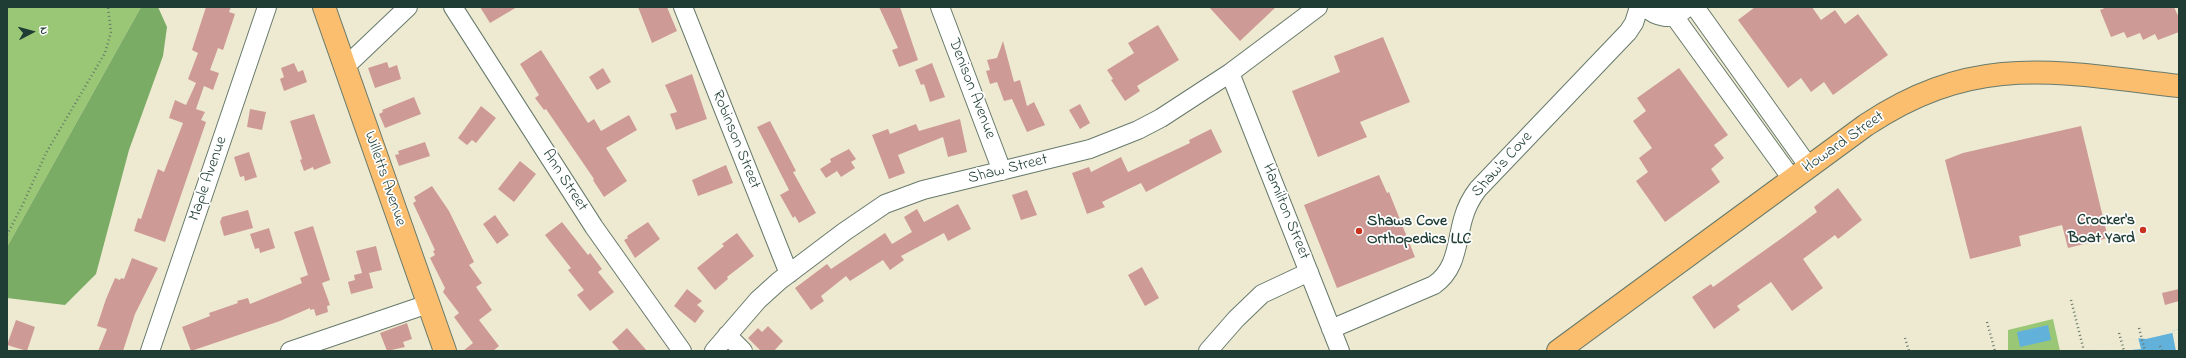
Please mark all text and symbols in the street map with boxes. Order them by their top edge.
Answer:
north arrow [12,12,52,52]
text: N [36,26,52,35]
street label: Denison Avenue [943,36,999,142]
street label: Robinson Street [707,88,763,192]
street label: Howard Street [1800,108,1888,178]
street label: Shaw's Cove [1469,128,1537,202]
street label: Willetts Avenue [359,129,409,229]
street label: Maple Avenue [186,134,232,224]
street label: Ann Street [537,146,591,216]
street label: Shaw Street [966,151,1050,189]
street label: Hamilton Street [1257,161,1313,263]
place label: Crocker's Boat Yard [2068,211,2135,249]
place label: Shaws Cove Orthopedics LLC [1367,212,1471,250]
marker: Crocker's Boat Yard [2138,225,2148,235]
marker: Shaws Cove Orthopedics LLC [1354,226,1364,236]

